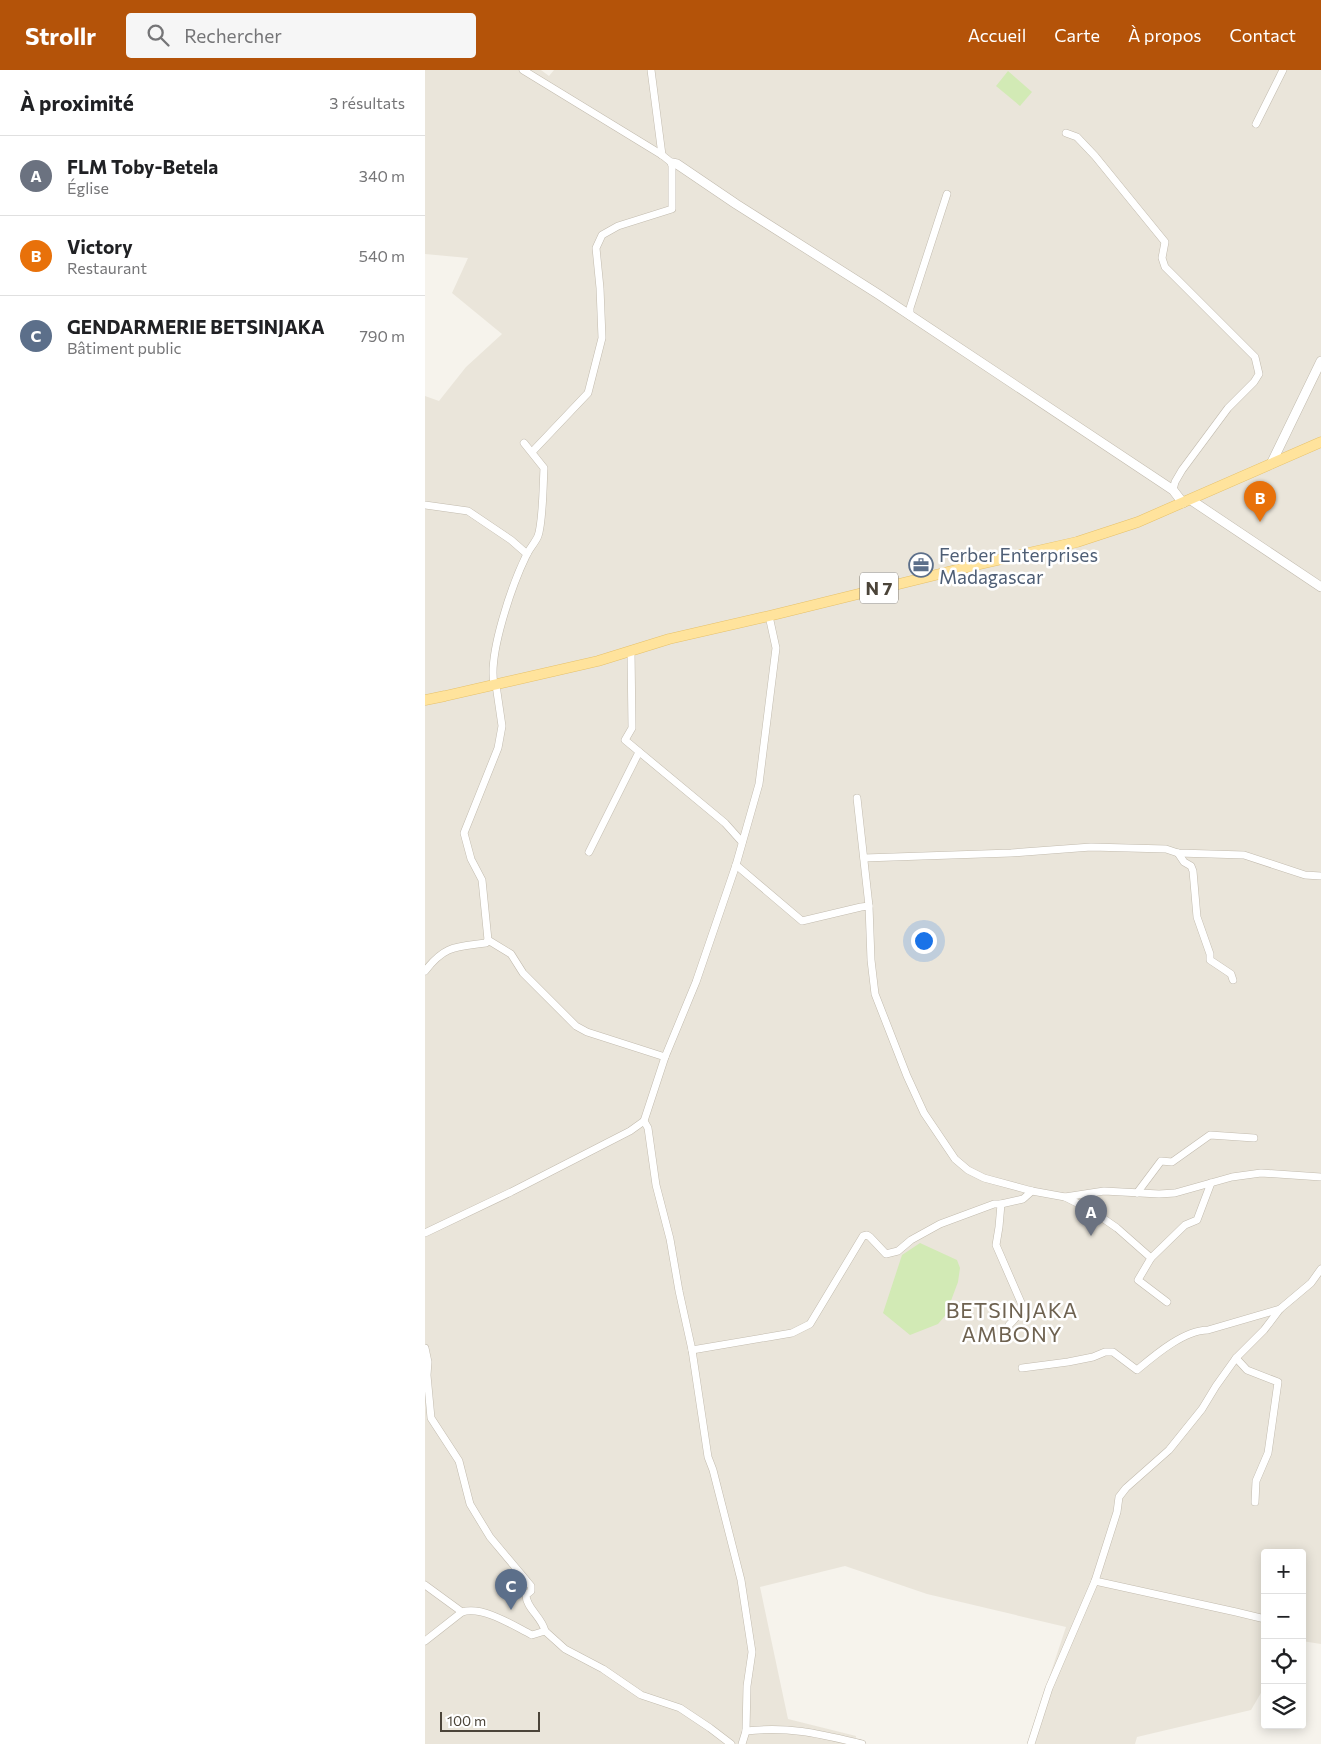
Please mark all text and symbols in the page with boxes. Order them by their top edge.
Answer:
search box [126,13,476,58]
text: Strollr [25,21,96,50]
icon: search [144,21,172,49]
text: Rechercher [184,24,282,47]
text: Accueil [968,24,1026,46]
text: Carte [1054,24,1100,46]
text: À propos [1128,24,1202,46]
text: Contact [1230,24,1296,46]
text: À proximité [20,90,134,115]
text: 3 résultats [329,93,405,112]
text: FLM Toby-Betela [67,155,218,178]
text: A [30,166,42,185]
text: 340 m [359,166,405,185]
text: Église [67,178,109,197]
text: Victory [67,235,133,258]
text: B [31,246,41,265]
text: 540 m [359,246,405,265]
text: Restaurant [67,258,147,277]
text: GENDARMERIE BETSINJAKA [67,315,325,338]
text: C [31,326,41,345]
text: 790 m [359,326,405,345]
text: Bâtiment public [67,338,181,357]
pin: B [1244,481,1276,522]
place label: Ferber Enterprises Madagascar [939,543,1098,588]
office icon: Ferber Enterprises Madagascar [908,552,934,578]
road number: N 7 [860,572,898,604]
your location [911,928,937,954]
pin: A [1075,1195,1107,1236]
district label: BETSINJAKA AMBONY [946,1297,1078,1346]
map controls [1261,1549,1306,1729]
button: + [1261,1549,1306,1594]
pin: C [495,1569,527,1610]
button: − [1261,1594,1306,1639]
button: locate [1261,1639,1306,1684]
button: layers [1261,1684,1306,1729]
scale bar [440,1709,540,1732]
text: 100 m [447,1712,486,1729]

